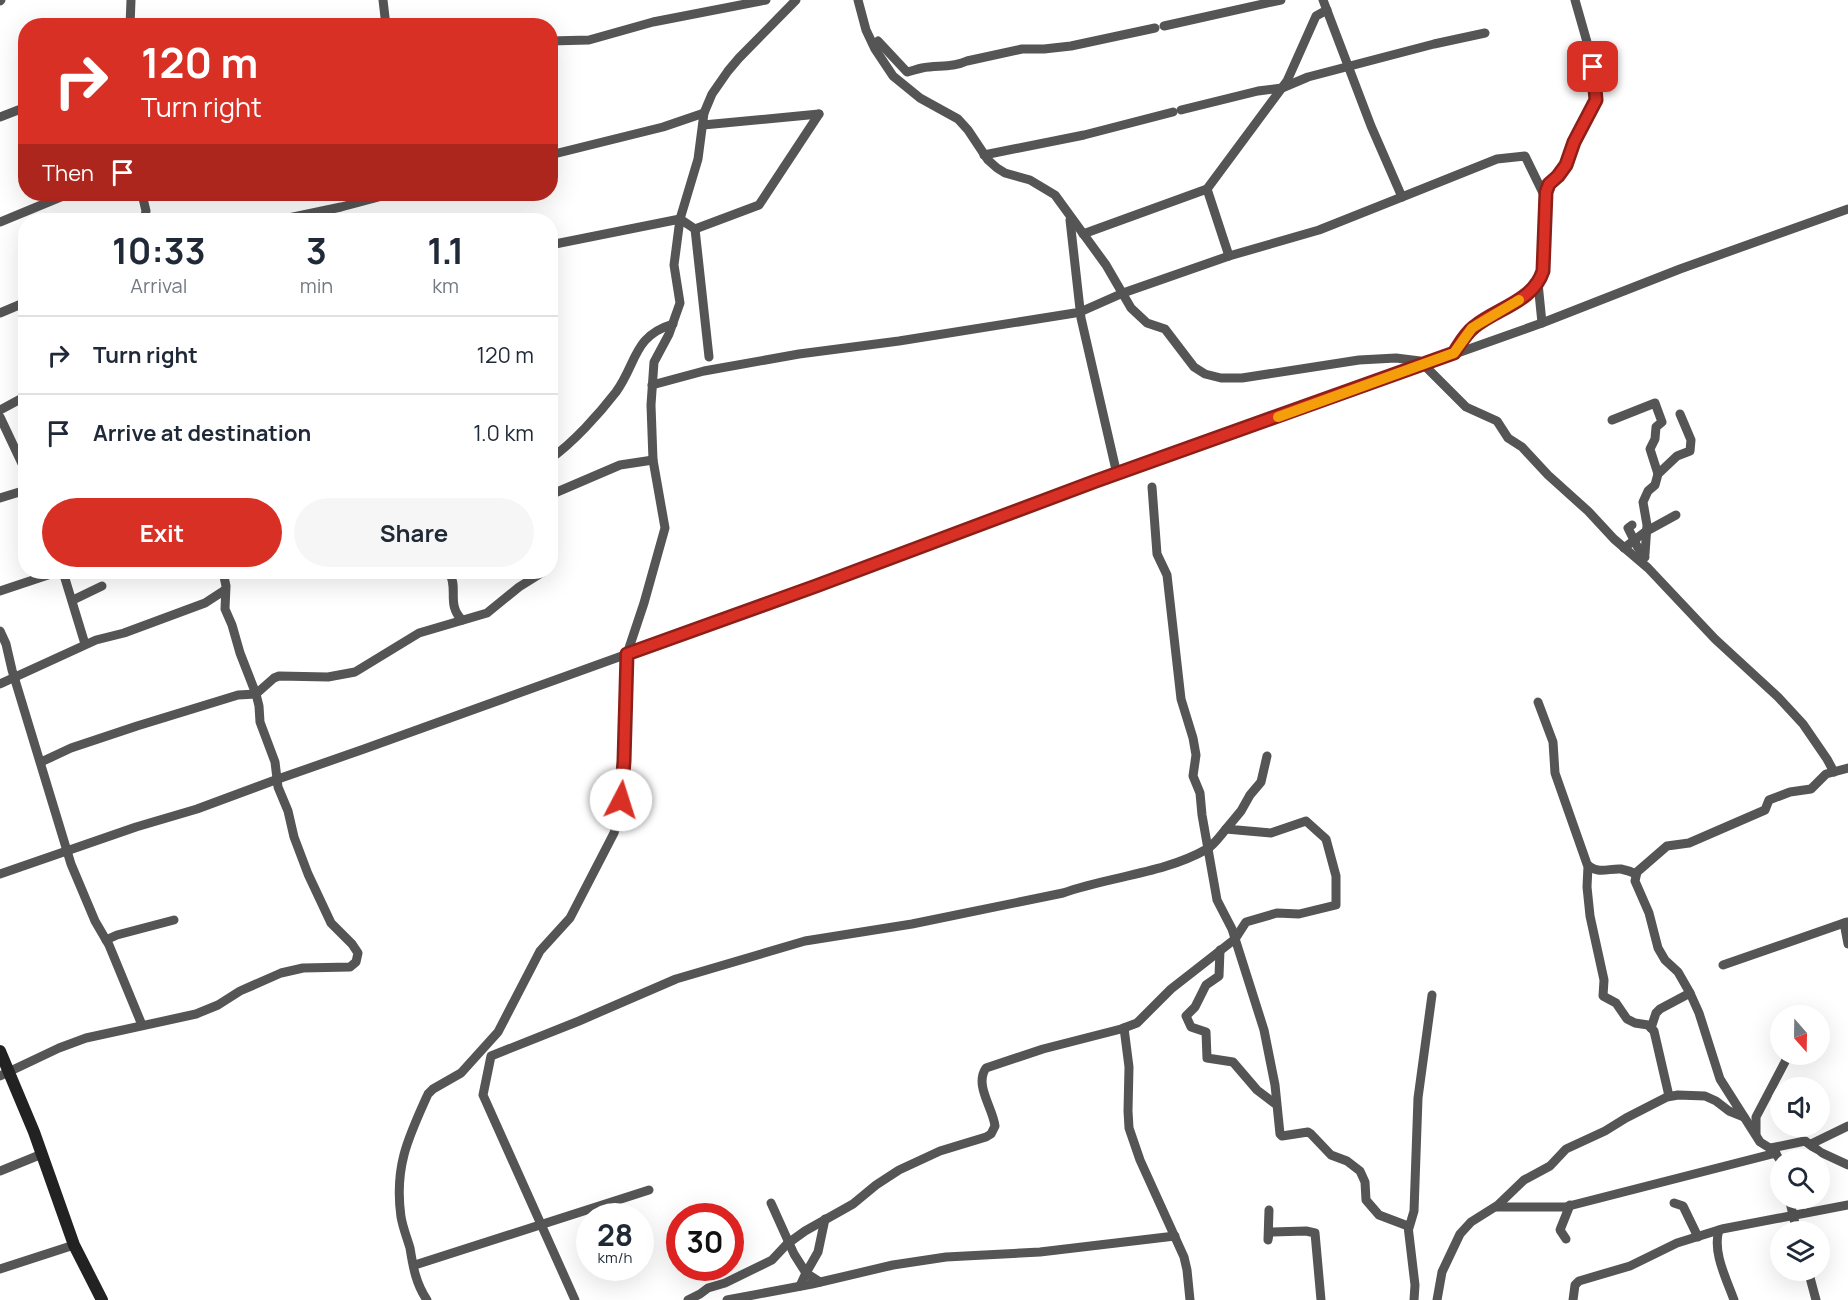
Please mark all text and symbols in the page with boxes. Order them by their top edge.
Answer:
text: 120 m [141,33,258,91]
pin [1567,41,1618,92]
icon: right [42,42,120,120]
icon: arrive [1576,50,1609,83]
text: Turn right [141,88,262,125]
icon: arrive [106,156,139,189]
text: Then [42,158,94,188]
text: 10:33 [112,226,206,275]
text: 3 [306,226,327,275]
text: 1.1 [427,226,464,275]
text: Arrival [130,272,187,299]
text: min [300,272,333,299]
text: km [432,272,459,299]
icon: right [42,339,75,372]
text: Turn right [93,340,198,370]
text: 120 m [476,340,534,370]
icon: arrive [42,417,75,450]
text: Arrive at destination [93,418,311,448]
text: 1.0 km [473,418,534,448]
button: Exit [42,498,282,567]
button: Share [294,498,534,567]
position arrow [589,768,653,832]
north arrow [1770,1005,1830,1065]
map controls [1770,1005,1830,1281]
button: sound [1770,1077,1830,1137]
button: search [1770,1149,1830,1209]
speed limit sign: 30 [666,1203,744,1281]
text: 28 [597,1214,633,1255]
button: layers [1770,1221,1830,1281]
text: km/h [598,1247,632,1268]

